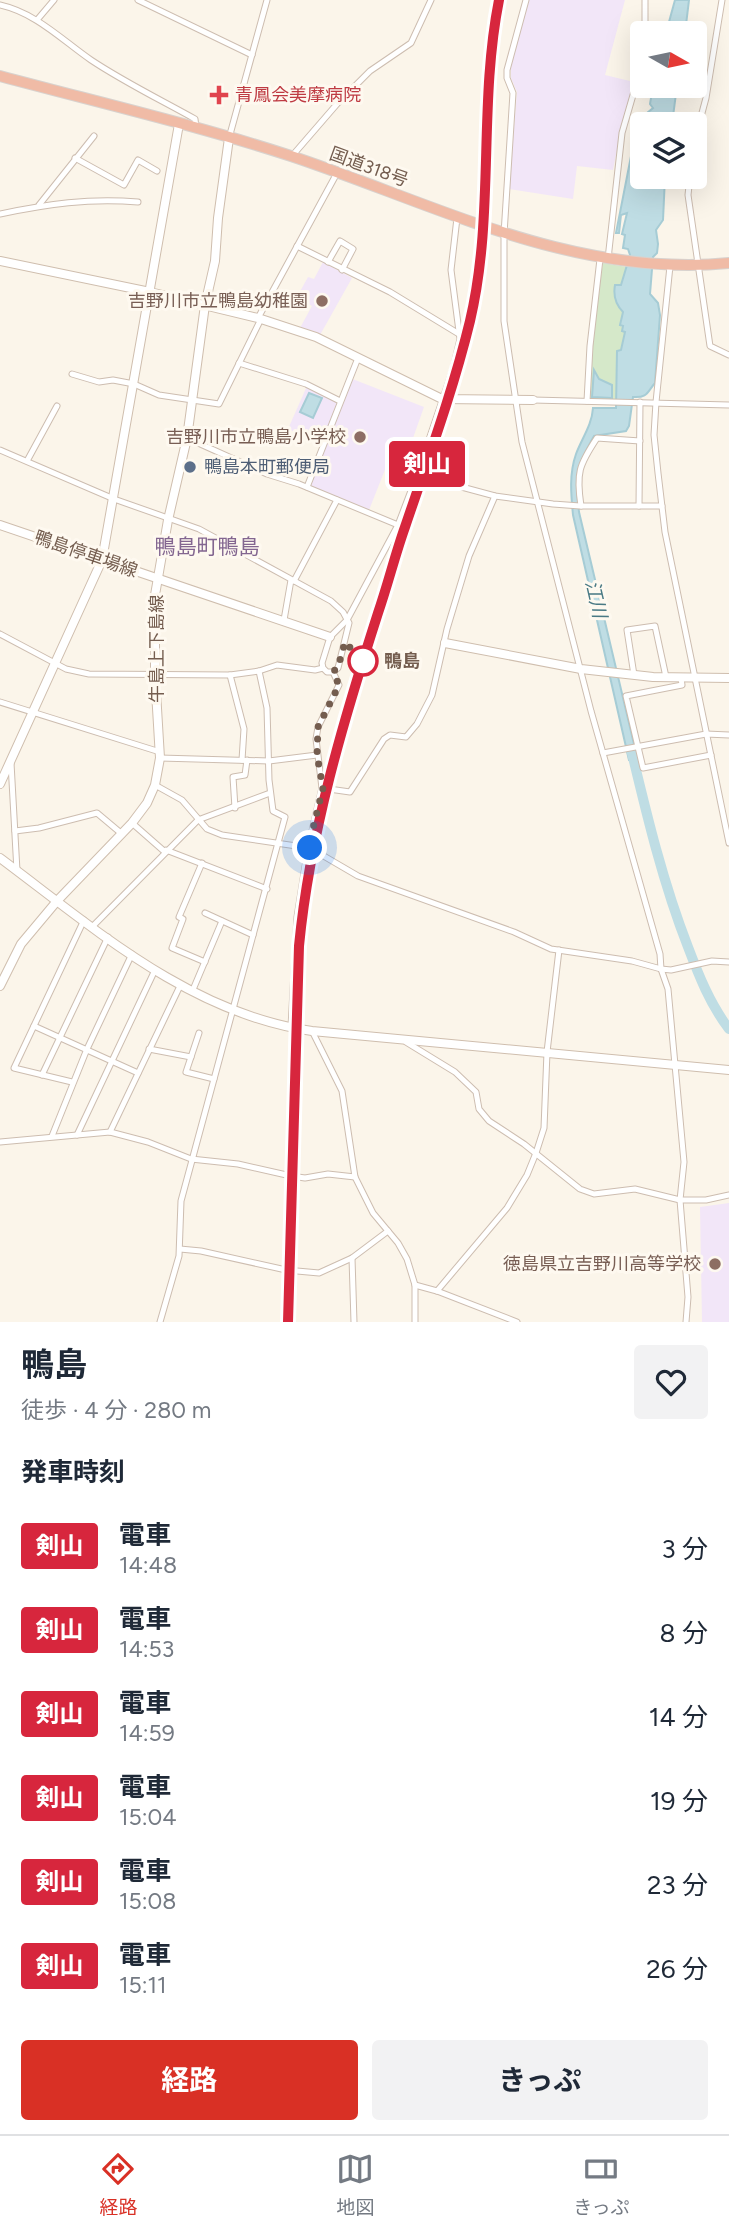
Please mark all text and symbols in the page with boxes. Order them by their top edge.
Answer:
north arrow [630,21,707,98]
map controls [630,21,707,189]
place label: 青鳳会美摩病院 [235,84,361,106]
marker: 青鳳会美摩病院 [209,85,229,105]
button: layers [630,112,707,189]
street label: 国道318号 [327,143,411,191]
place label: 吉野川市立鴨島幼稚園 [128,290,308,312]
marker: 吉野川市立鴨島幼稚園 [314,293,330,309]
place label: 吉野川市立鴨島小学校 [166,426,346,448]
marker: 吉野川市立鴨島小学校 [352,429,368,445]
line badge: 剣山 [396,441,458,487]
text: 剣山 [403,449,451,478]
place label: 鴨島本町郵便局 [204,456,330,478]
marker: 鴨島本町郵便局 [182,459,198,475]
street label: 鴨島停車場線 [31,526,141,582]
district label: 鴨島町鴨島 [155,534,260,559]
water label: 江川 [581,578,612,622]
street label: 牛島上下島線 [146,595,168,703]
marker: 鴨島 [348,646,378,676]
place label: 鴨島 [384,650,420,672]
your location [292,830,327,865]
place label: 徳島県立吉野川高等学校 [503,1253,701,1275]
marker: 徳島県立吉野川高等学校 [707,1256,723,1272]
text: 鴨島 [21,1345,87,1384]
button: heart [634,1345,708,1419]
text: 徒歩 · 4 分 · 280 m [21,1396,211,1424]
text: 発車時刻 [21,1456,125,1488]
text: 電車 [119,1519,171,1551]
text: 剣山 [36,1531,84,1560]
text: 3 分 [661,1533,708,1565]
text: 14:48 [119,1551,177,1579]
text: 電車 [119,1603,171,1635]
text: 剣山 [36,1615,84,1644]
text: 8 分 [660,1617,708,1649]
text: 14:53 [119,1635,174,1663]
text: 電車 [119,1687,171,1719]
text: 剣山 [36,1699,84,1728]
text: 14 分 [649,1701,708,1733]
text: 14:59 [119,1719,175,1747]
text: 電車 [119,1771,171,1803]
text: 剣山 [36,1783,84,1812]
text: 19 分 [650,1785,708,1817]
text: 15:04 [119,1803,177,1831]
text: 電車 [119,1855,171,1887]
text: 剣山 [36,1867,84,1896]
text: 23 分 [647,1869,708,1901]
text: 15:08 [119,1887,176,1915]
text: 電車 [119,1939,171,1971]
text: 剣山 [36,1951,84,1980]
text: 26 分 [646,1953,708,1985]
text: 15:11 [119,1971,167,1999]
button: 経路 [21,2040,358,2120]
button: きっぷ [372,2040,708,2120]
tab: 経路 [99,2150,137,2219]
tab: 地図 [336,2150,374,2219]
tab: きっぷ [573,2150,630,2219]

